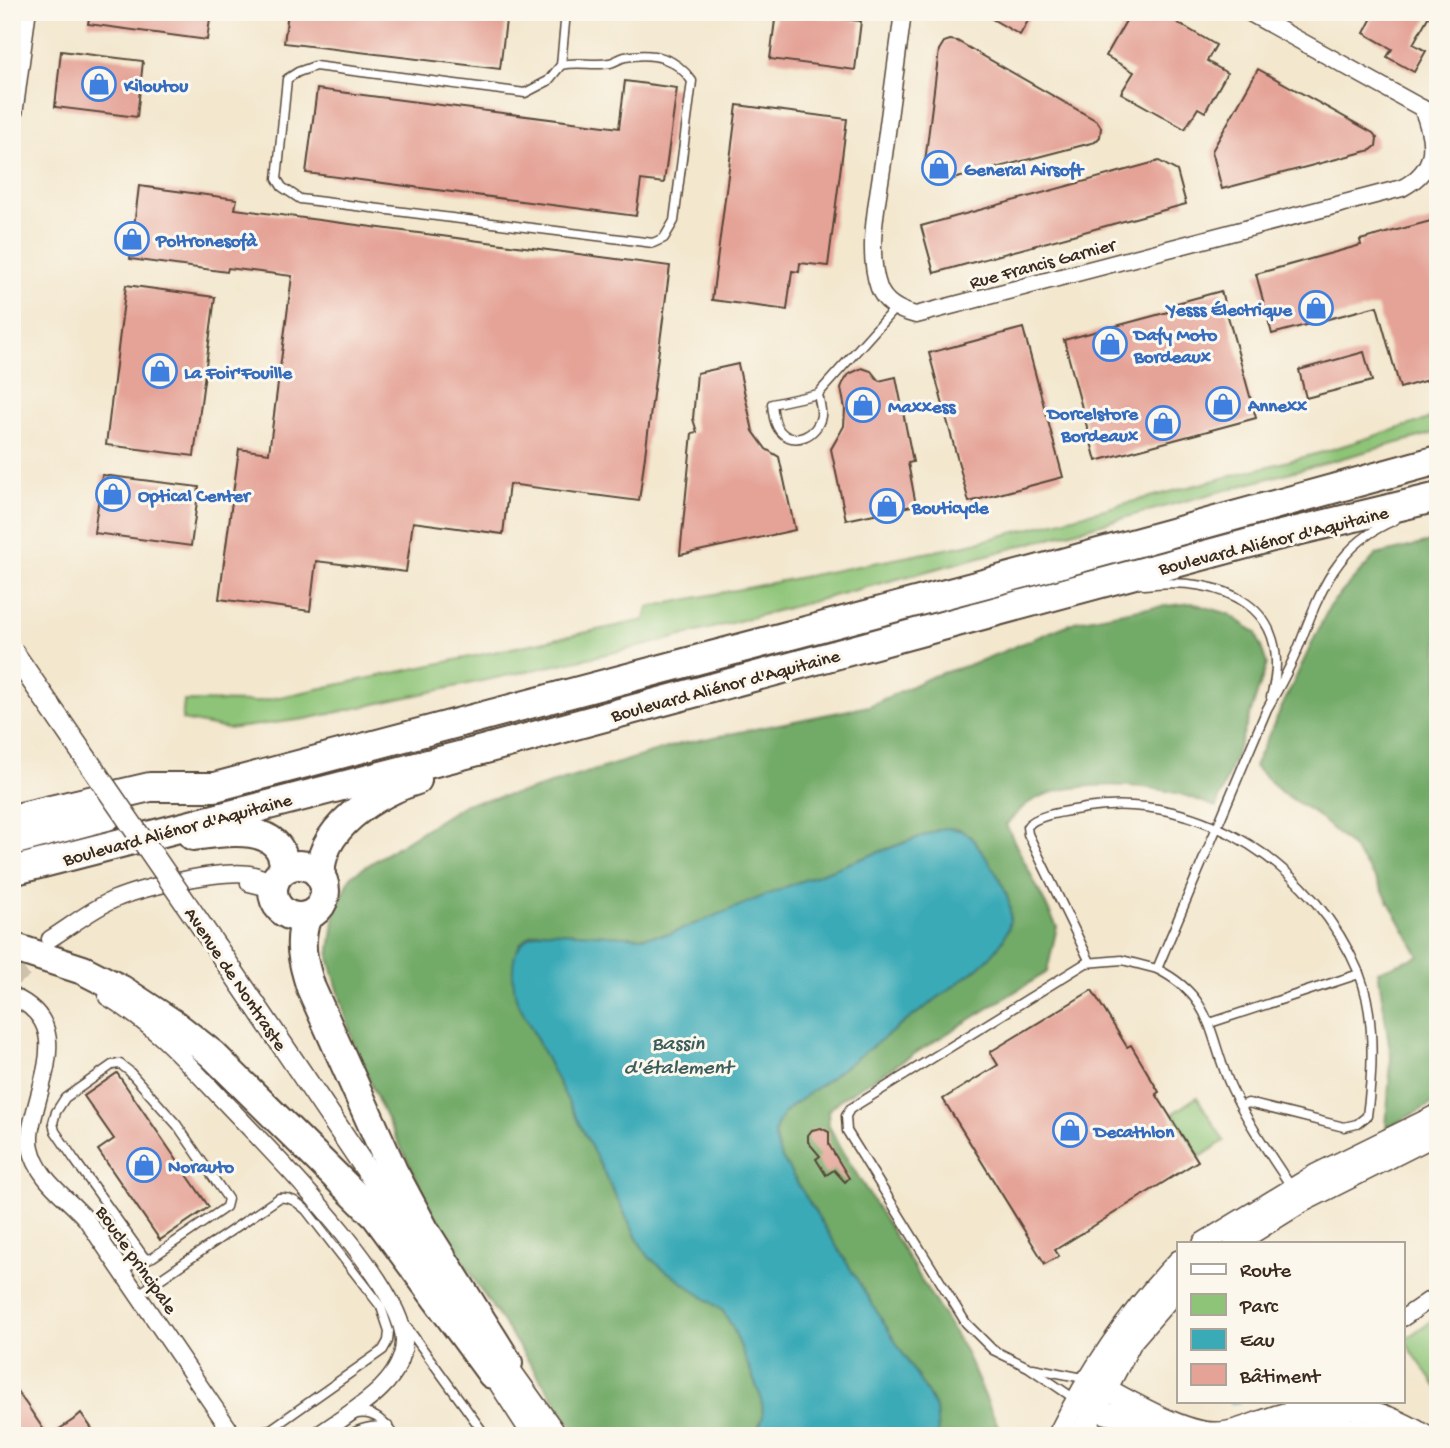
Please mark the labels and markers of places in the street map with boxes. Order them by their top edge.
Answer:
shop icon: Kiloutou [80,65,118,103]
place label: Kiloutou [123,76,188,99]
shop icon: General Airsoft [920,149,958,187]
place label: General Airsoft [964,160,1085,183]
shop icon: Poltronesofà [113,220,151,258]
place label: Poltronesofà [155,231,258,254]
shop icon: Yesss Électrique [1297,289,1335,327]
place label: Yesss Électrique [1165,300,1293,323]
shop icon: Dafy Moto Bordeaux [1091,325,1129,363]
place label: Dafy Moto Bordeaux [1132,325,1217,370]
shop icon: La Foir'Fouille [141,352,179,390]
place label: La Foir'Fouille [184,363,293,386]
shop icon: Annexx [1204,385,1242,423]
shop icon: Maxxess [844,386,882,424]
place label: Annexx [1247,396,1308,419]
place label: Maxxess [888,397,957,420]
place label: Dorcelstore Bordeaux [1045,404,1139,449]
shop icon: Dorcelstore Bordeaux [1144,404,1182,442]
shop icon: Optical Center [94,475,132,513]
place label: Optical Center [138,486,252,509]
shop icon: Bouticycle [868,487,906,525]
place label: Bouticycle [911,498,990,521]
shop icon: Decathlon [1051,1111,1089,1149]
place label: Decathlon [1092,1122,1175,1145]
shop icon: Norauto [125,1146,163,1184]
place label: Norauto [168,1157,234,1180]

